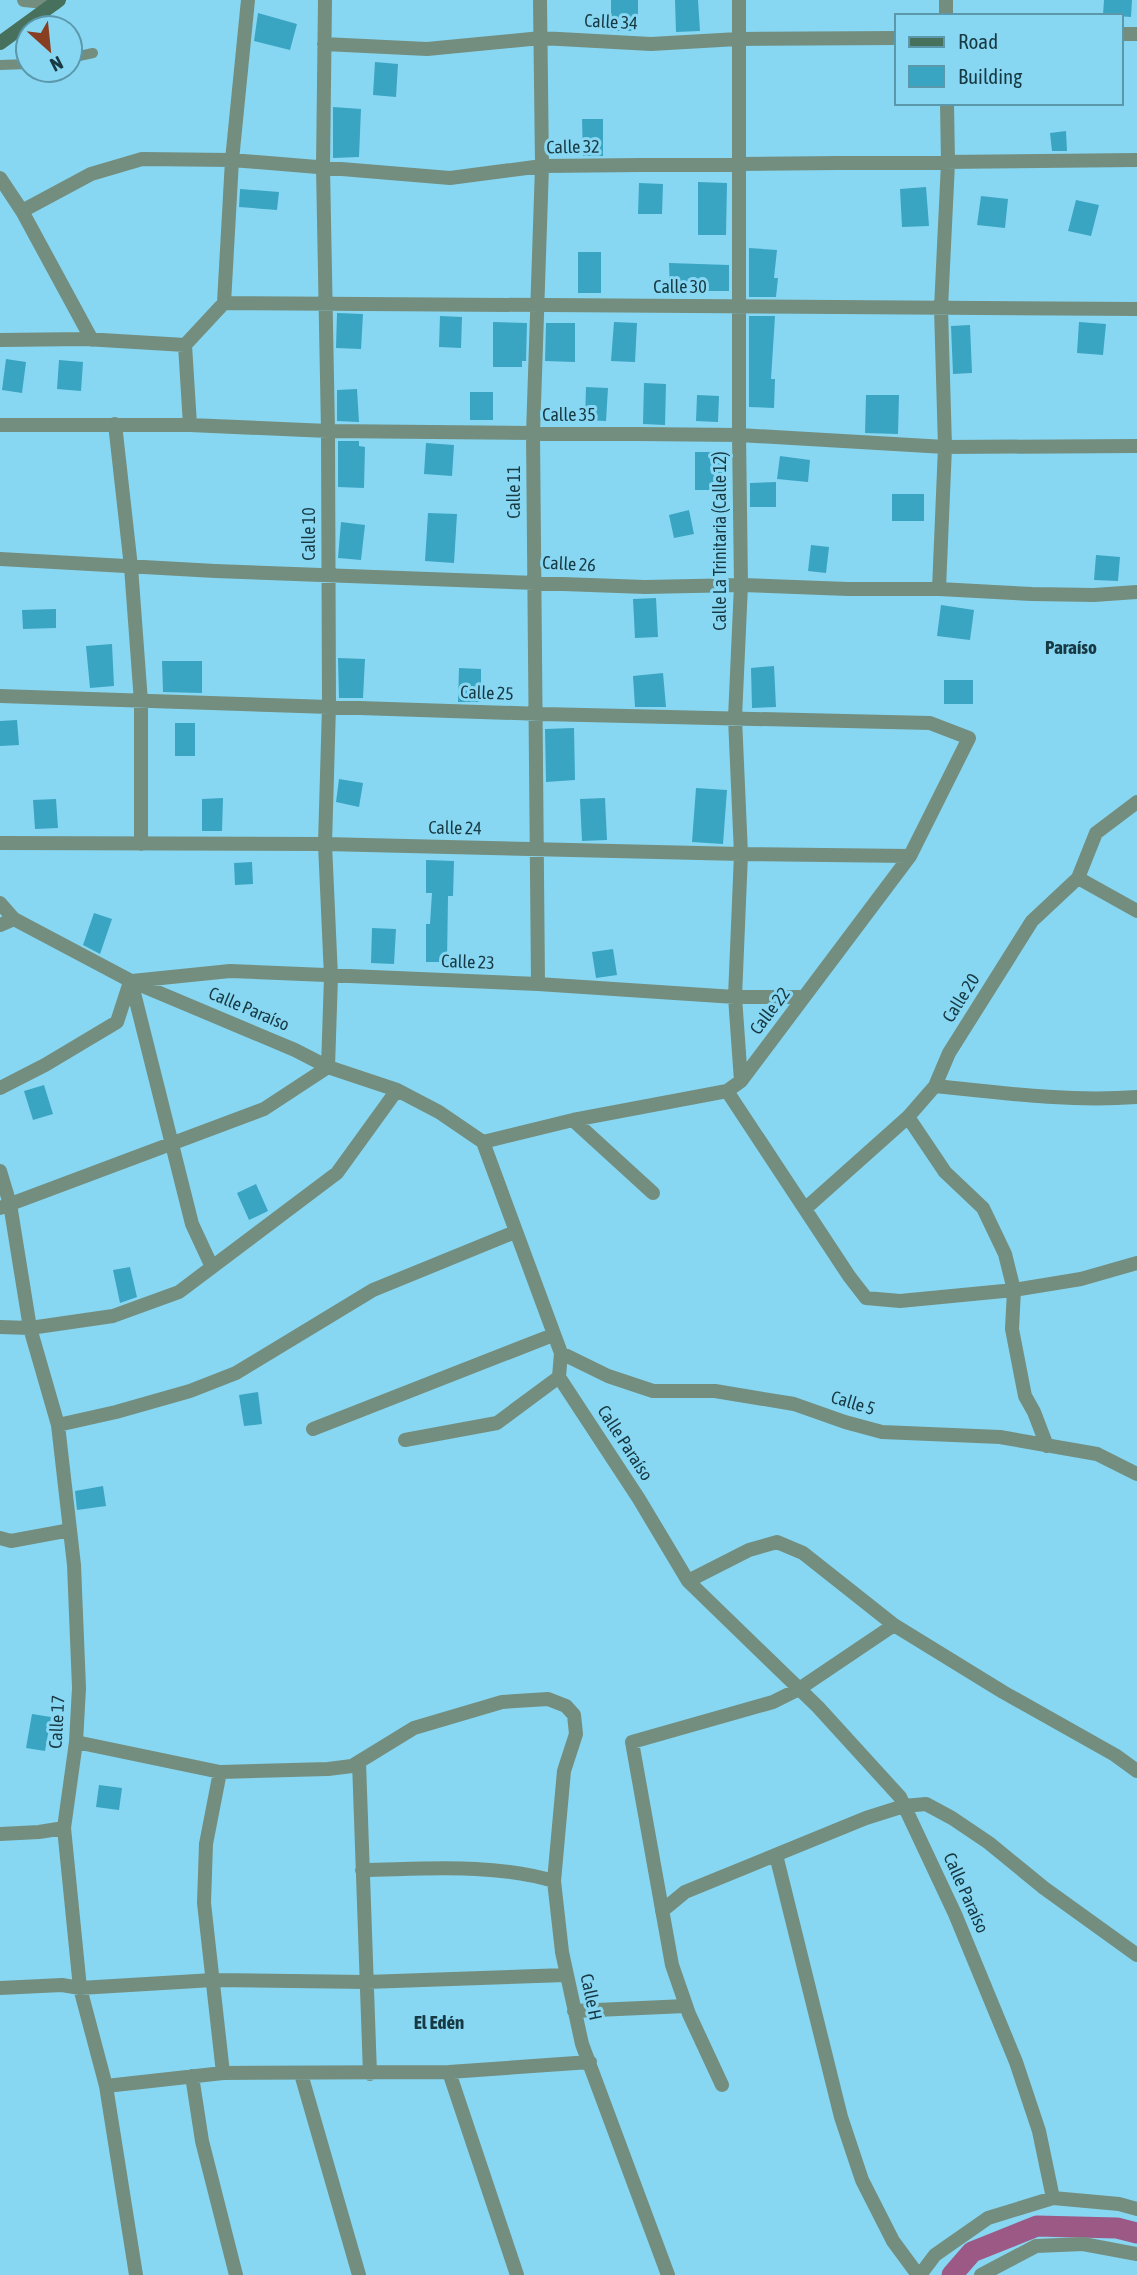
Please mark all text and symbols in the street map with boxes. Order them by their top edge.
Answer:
street label: Calle 34 [584,10,638,33]
north arrow [14,14,84,84]
legend [895,14,1123,105]
text: Road [958,29,998,53]
text: N [47,52,67,76]
text: Building [958,64,1022,88]
street label: Calle 32 [546,136,600,157]
street label: Calle 30 [653,276,707,297]
street label: Calle 35 [542,404,596,425]
street label: Calle La Trinitaria (Calle 12) [709,451,730,631]
street label: Calle 11 [503,465,524,519]
street label: Calle 10 [298,507,319,561]
street label: Calle 26 [542,552,596,575]
district label: Paraíso [1045,636,1097,658]
street label: Calle 25 [460,681,514,704]
street label: Calle 24 [428,817,482,838]
street label: Calle 23 [441,950,495,973]
street label: Calle 20 [938,970,984,1026]
street label: Calle Paraíso [206,982,293,1035]
street label: Calle 22 [745,983,794,1038]
street label: Calle 5 [829,1386,878,1419]
street label: Calle Paraíso [593,1401,658,1484]
street label: Calle 17 [45,1695,68,1749]
street label: Calle Paraíso [939,1849,993,1936]
street label: Calle H [576,1972,607,2022]
district label: El Edén [414,2011,464,2033]

